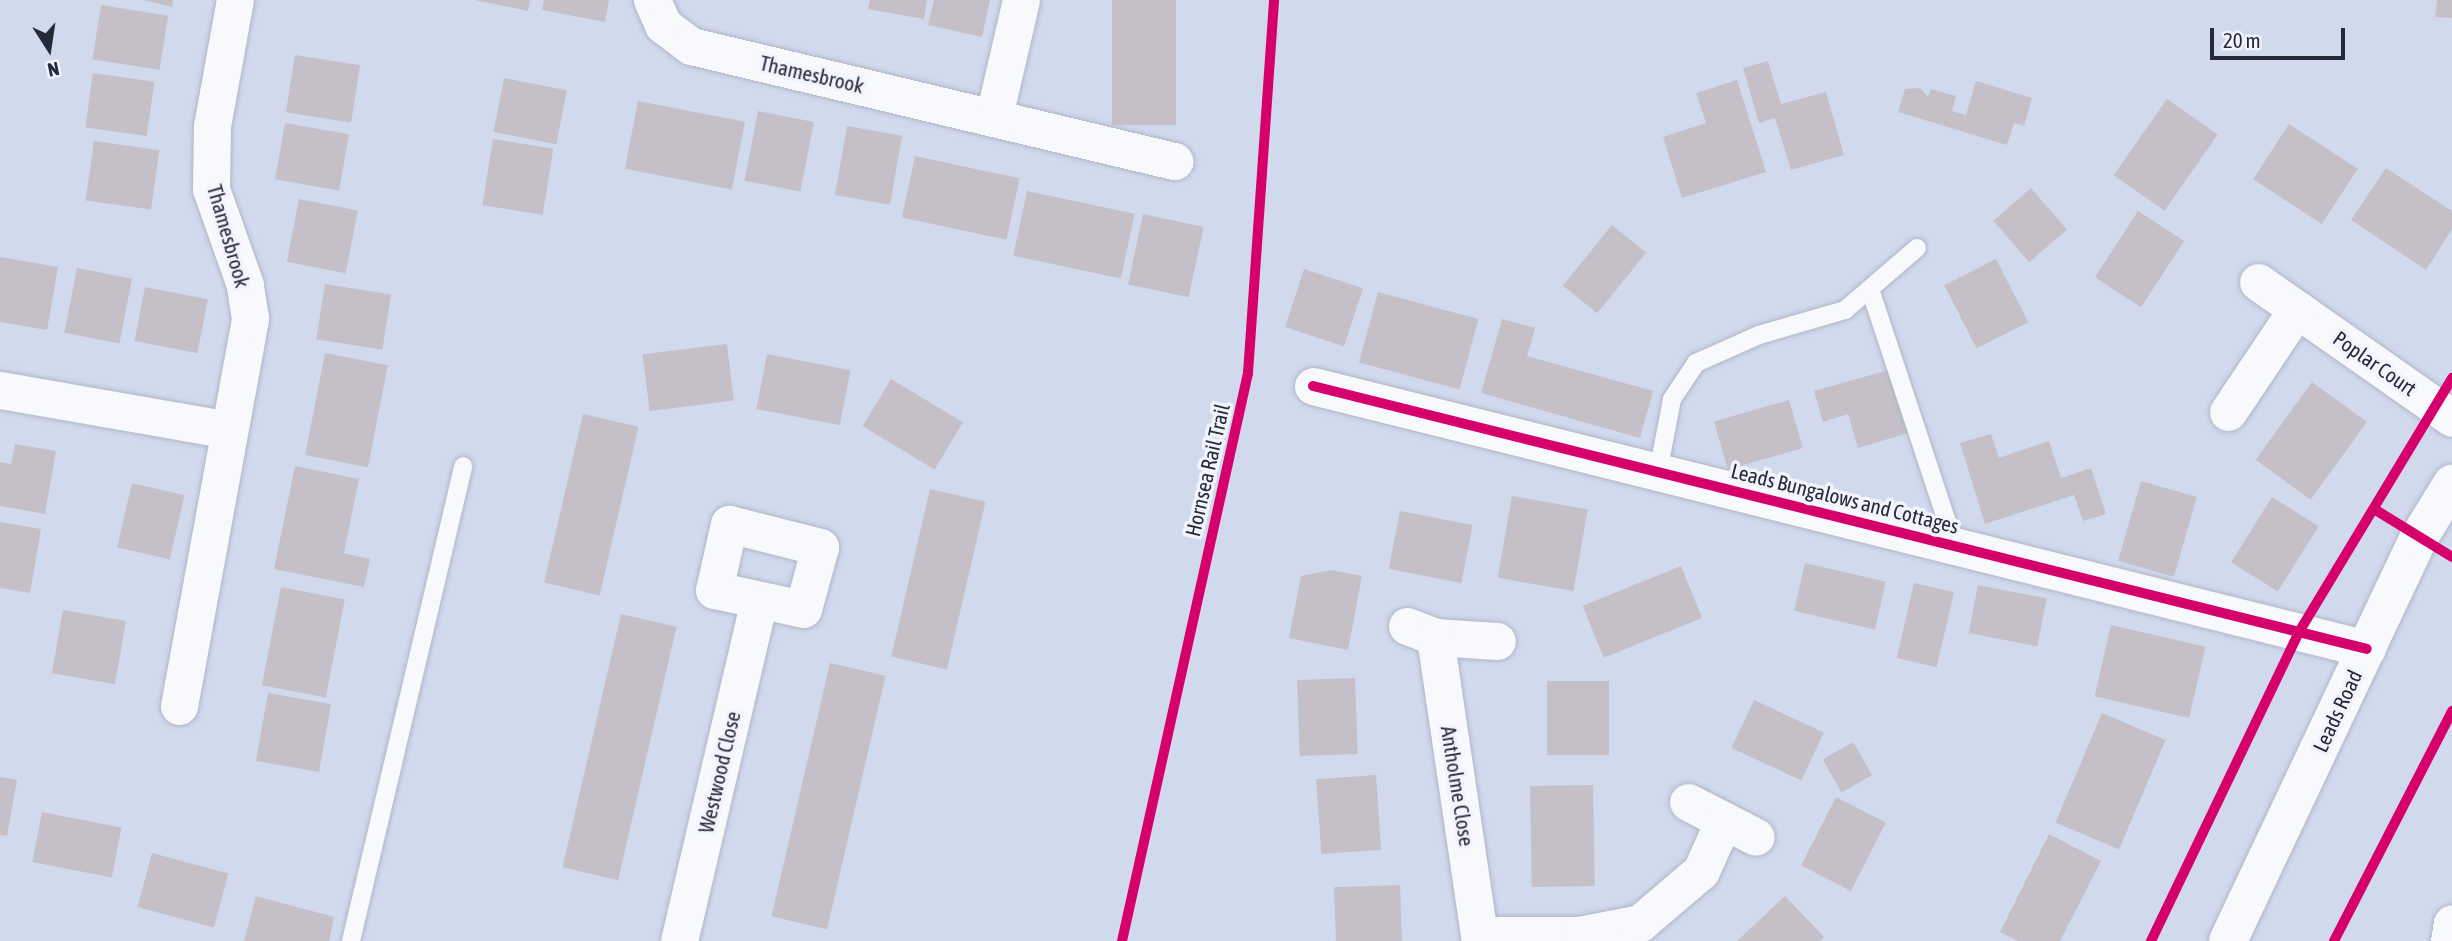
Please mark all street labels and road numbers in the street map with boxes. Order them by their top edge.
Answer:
street label: Thamesbrook [758,50,866,98]
street label: Thamesbrook [202,182,256,290]
street label: Poplar Court [2329,325,2421,401]
street label: Hornsea Rail Trail [1179,401,1235,539]
street label: Leads Bungalows and Cottages [1729,458,1961,538]
street label: Leads Road [2307,666,2367,756]
street label: Westwood Close [693,709,745,835]
street label: Antholme Close [1436,724,1480,848]

